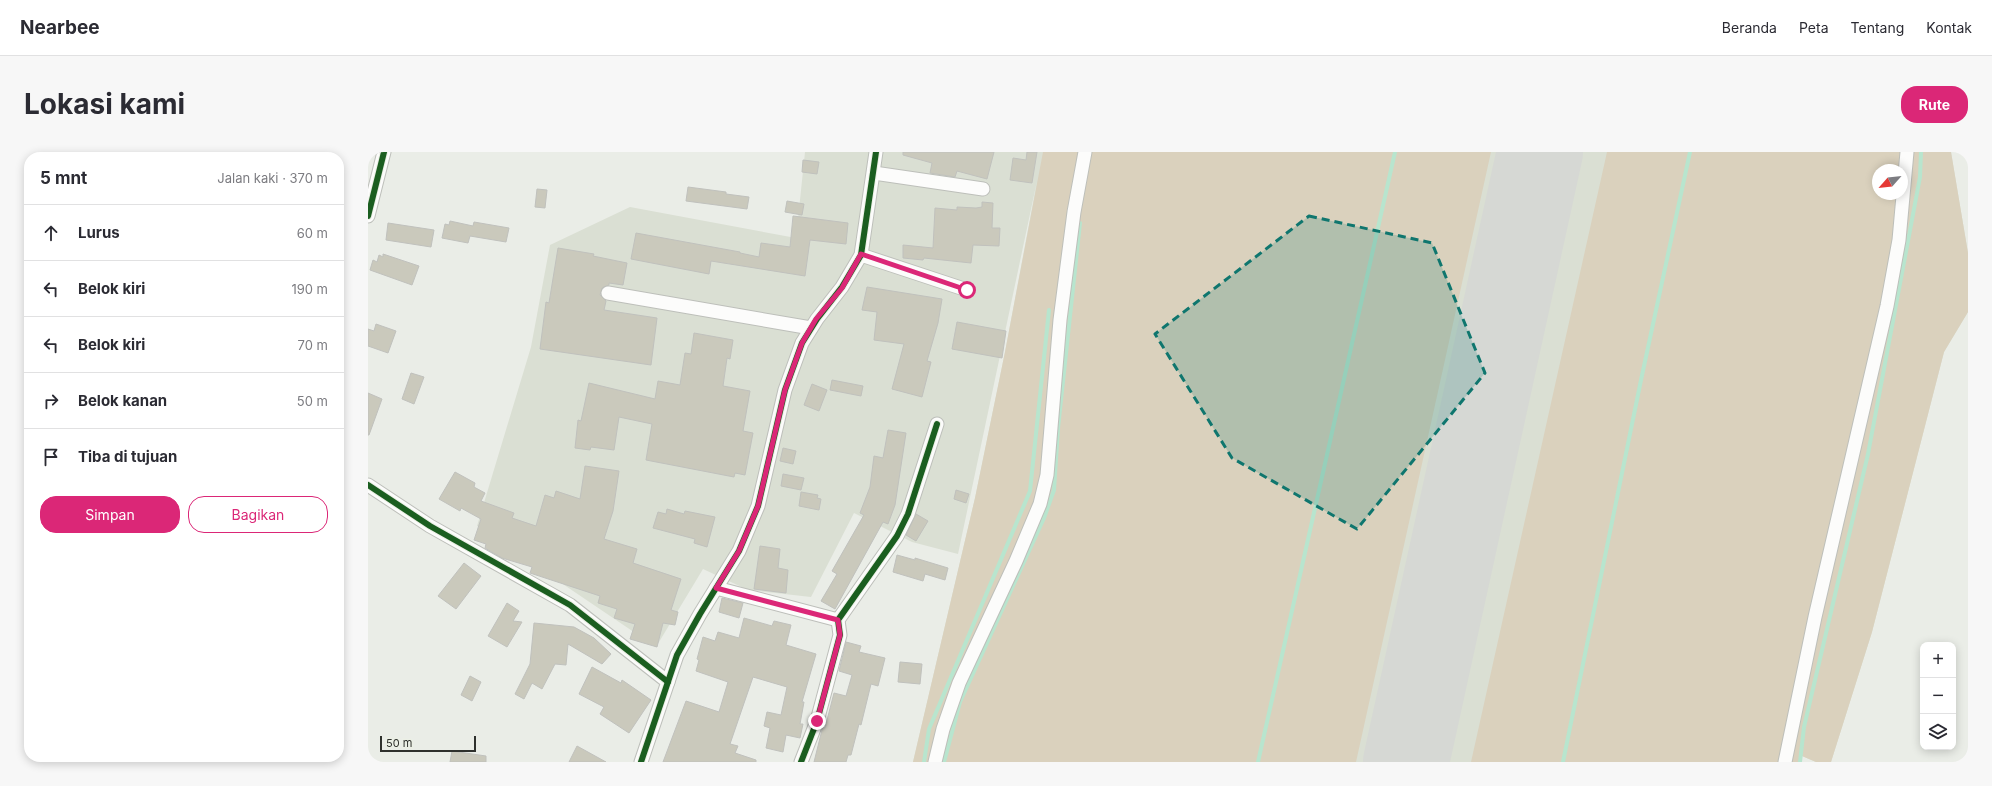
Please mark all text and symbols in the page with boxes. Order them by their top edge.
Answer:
text: Nearbee [20,16,100,39]
text: Beranda [1722,19,1777,36]
text: Peta [1799,19,1829,36]
text: Tentang [1851,19,1904,36]
text: Kontak [1926,19,1972,36]
button: Rute [1901,86,1968,123]
text: Lokasi kami [24,87,185,121]
north arrow [1872,164,1908,200]
text: 5 mnt [40,168,87,188]
text: Jalan kaki · 370 m [217,170,328,186]
icon: ahead [40,222,62,244]
text: Lurus [78,223,120,242]
text: 60 m [297,225,328,241]
icon: left [40,278,62,300]
text: Belok kiri [78,279,145,298]
text: 190 m [291,281,328,297]
route start [958,281,976,299]
icon: left [40,334,62,356]
text: Belok kiri [78,335,145,354]
text: 70 m [298,337,328,353]
icon: right [40,390,62,412]
text: Belok kanan [78,391,167,410]
text: 50 m [297,393,328,409]
icon: arrive [40,446,62,468]
text: Tiba di tujuan [78,447,177,466]
button: Simpan [40,496,180,533]
button: Bagikan [188,496,328,533]
map controls [1920,642,1956,750]
button: + [1920,642,1956,678]
button: − [1920,678,1956,714]
route end [808,712,826,730]
button: layers [1920,714,1956,750]
scale bar [380,734,476,753]
text: 50 m [386,736,412,750]

